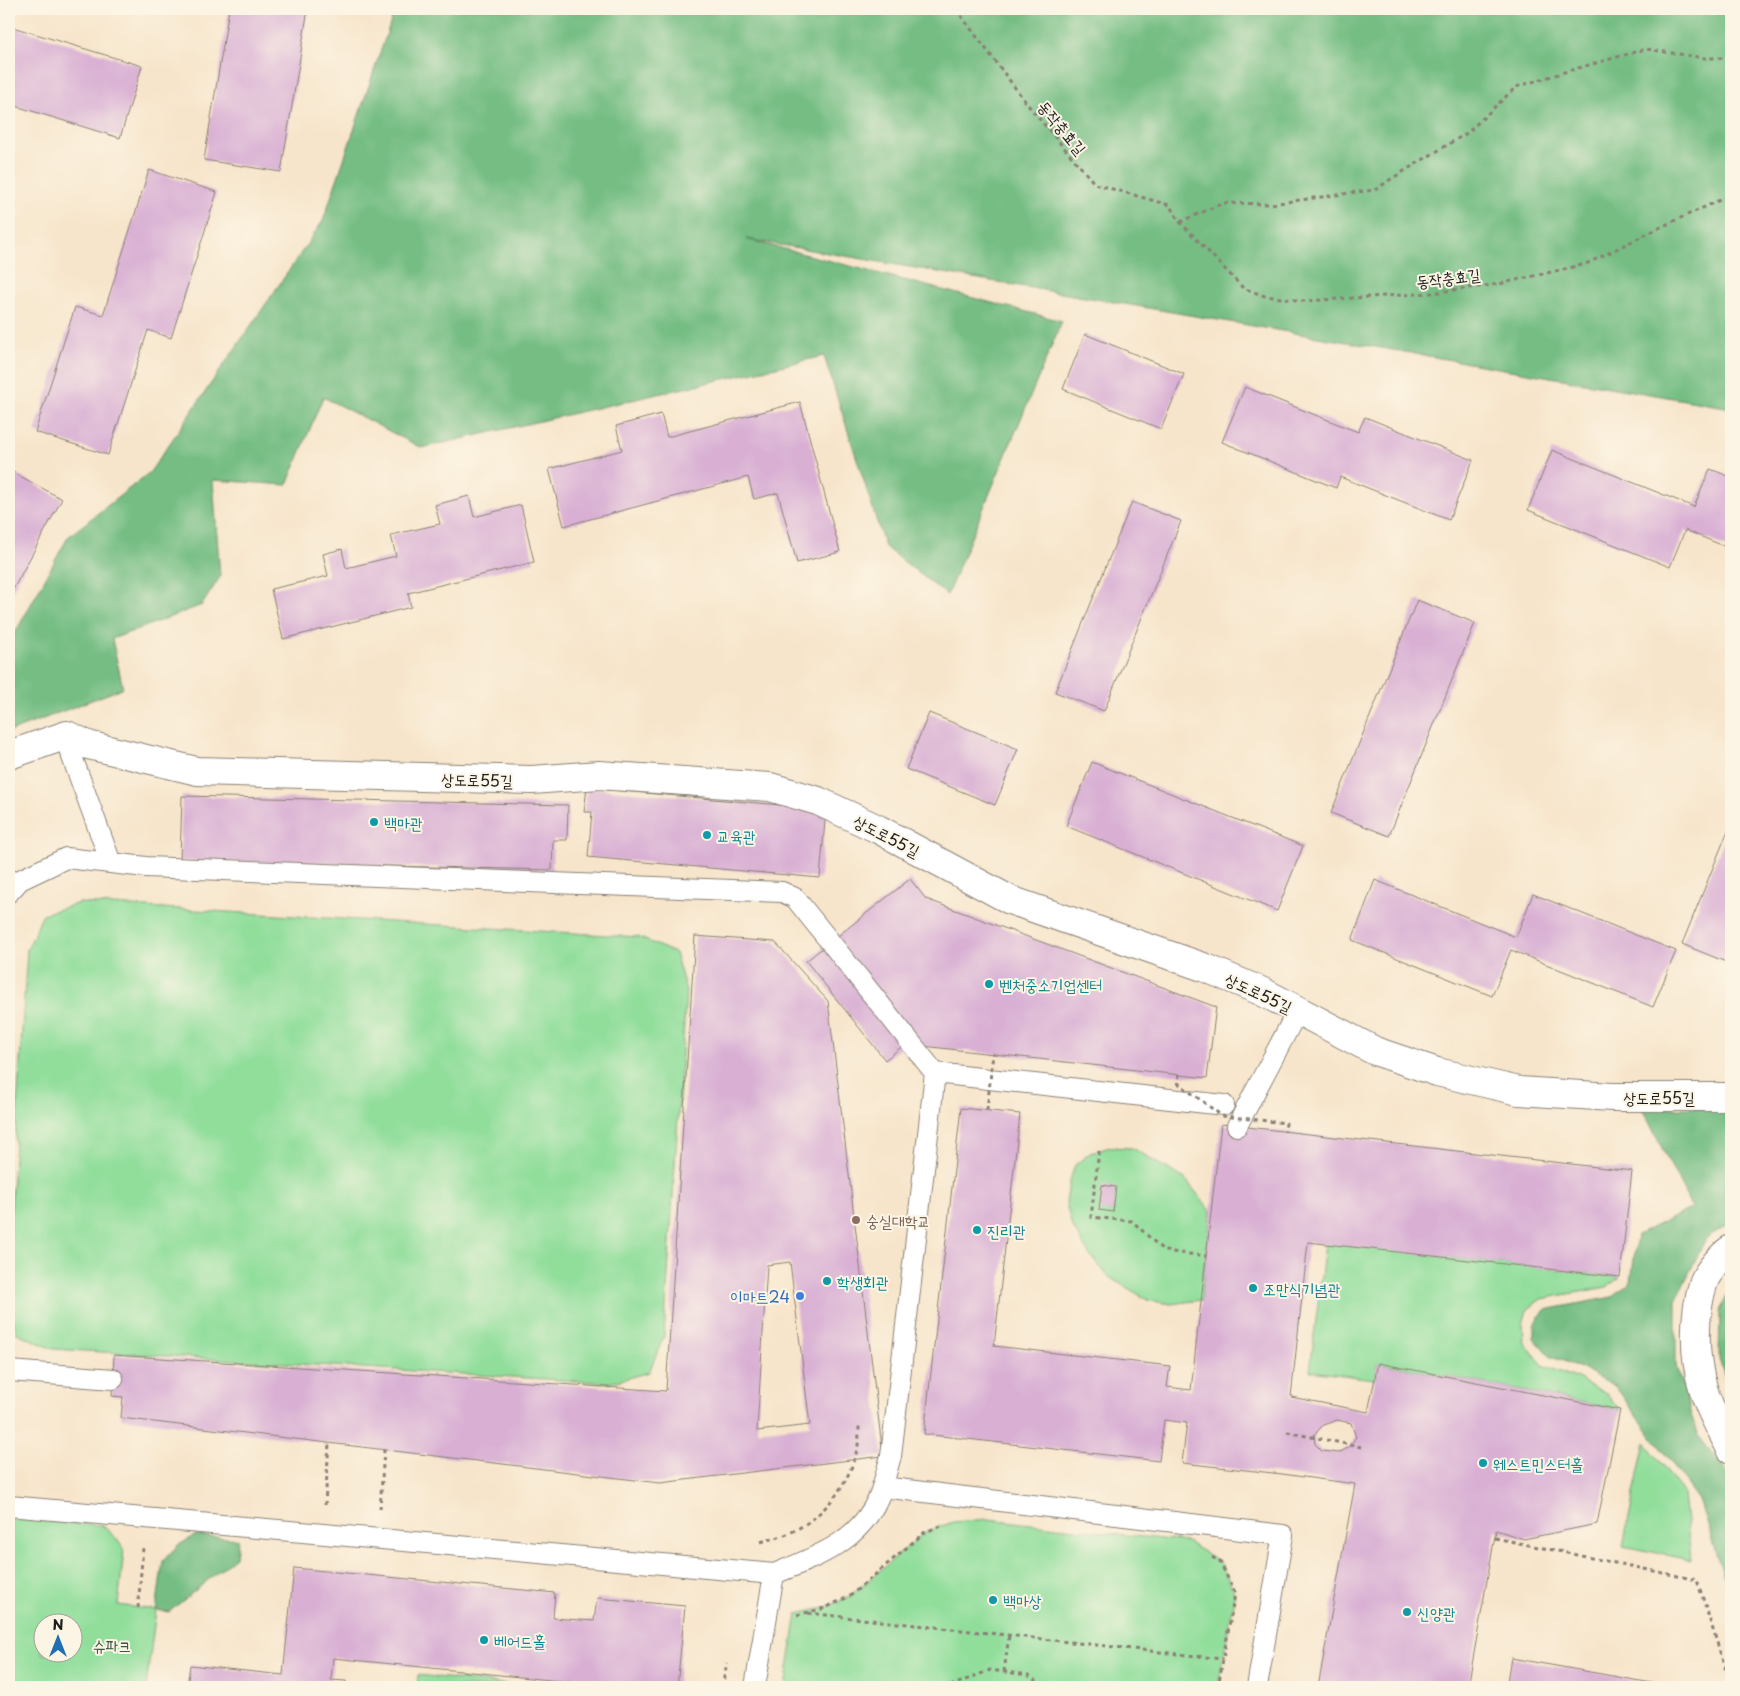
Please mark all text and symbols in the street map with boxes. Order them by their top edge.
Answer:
street label: 동작충효길 [1033,95,1093,159]
street label: 동작충효길 [1415,261,1482,293]
street label: 상도로55길 [441,766,513,792]
street label: 상도로55길 [850,808,924,862]
place label: 백마관 [384,810,423,834]
marker: 백마관 [368,816,380,828]
place label: 교육관 [717,823,756,847]
marker: 교육관 [701,829,713,841]
street label: 상도로55길 [1221,966,1297,1018]
place label: 벤처중소기업센터 [999,972,1102,996]
marker: 벤처중소기업센터 [983,978,995,990]
street label: 상도로55길 [1623,1085,1695,1109]
place label: 숭실대학교 [866,1208,930,1232]
marker: 숭실대학교 [850,1214,862,1226]
place label: 진리관 [987,1218,1026,1242]
marker: 진리관 [971,1224,983,1236]
place label: 학생회관 [837,1269,889,1293]
marker: 학생회관 [821,1275,833,1287]
place label: 조만식기념관 [1263,1276,1340,1300]
marker: 조만식기념관 [1247,1282,1259,1294]
place label: 이마트24 [730,1284,790,1308]
marker: 이마트24 [794,1290,806,1302]
place label: 웨스트민스터홀 [1493,1451,1583,1475]
marker: 웨스트민스터홀 [1477,1457,1489,1469]
place label: 백마상 [1003,1588,1042,1612]
marker: 백마상 [987,1594,999,1606]
place label: 신양관 [1417,1600,1456,1624]
marker: 신양관 [1401,1606,1413,1618]
north arrow [32,1614,82,1664]
text: N [52,1614,64,1635]
place label: 베어드홀 [494,1628,546,1652]
park label: 슈파크 [93,1633,131,1657]
marker: 베어드홀 [478,1634,490,1646]

